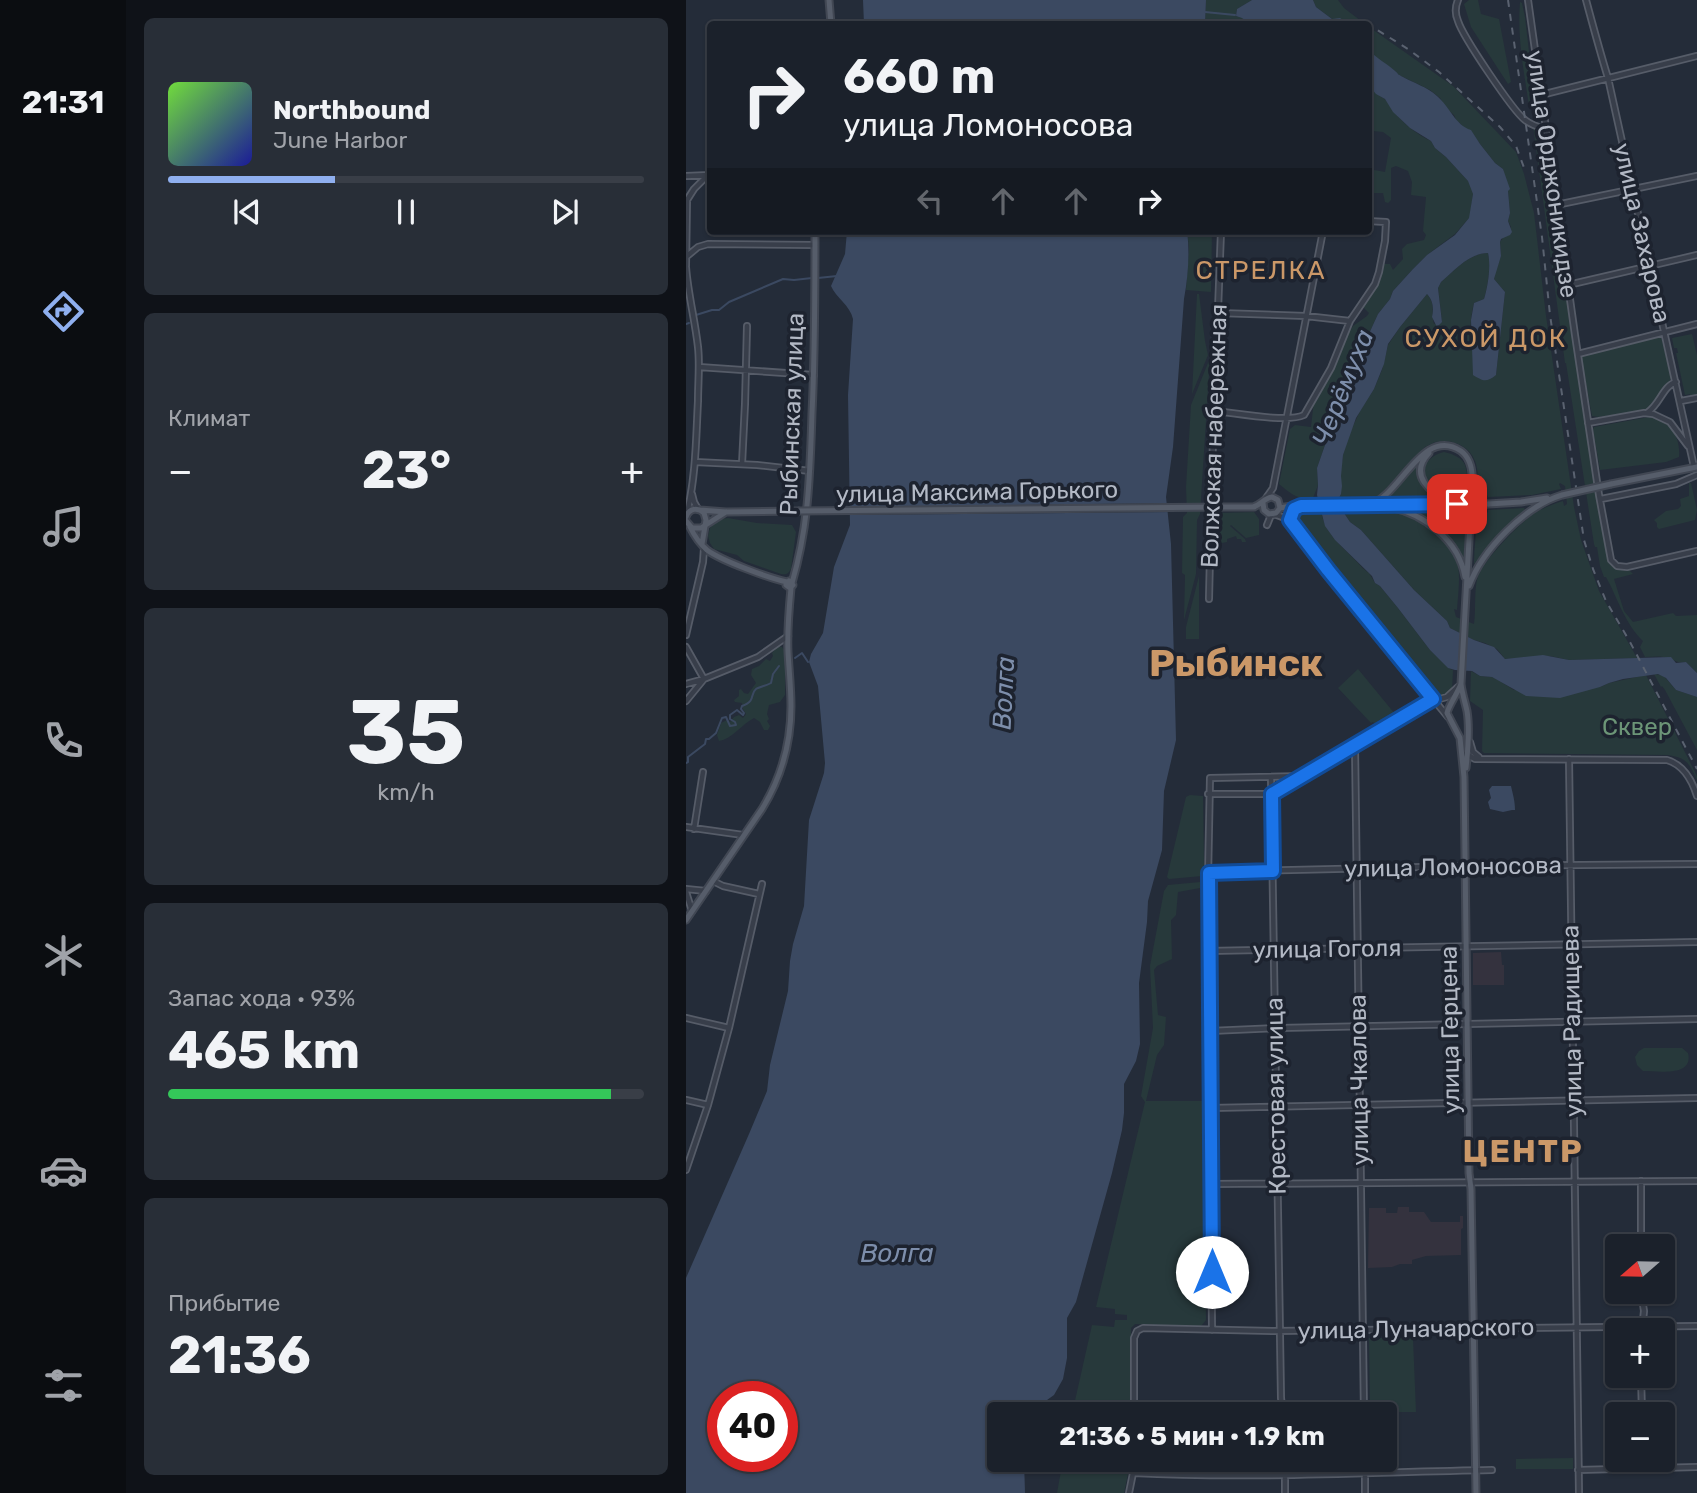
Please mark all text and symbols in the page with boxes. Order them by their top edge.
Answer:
text: 660 m [843,47,995,105]
street label: улица Орджоникидзе [1521,48,1583,300]
icon: right [728,49,819,140]
text: 21:31 [22,83,104,121]
text: Northbound [273,95,431,126]
text: улица Ломоносова [843,106,1134,144]
text: June Harbor [273,126,407,154]
street label: улица Захарова [1608,140,1676,326]
icon: left [911,182,949,220]
icon: ahead [984,182,1022,220]
icon: ahead [1057,182,1095,220]
icon: right [1130,182,1168,220]
icon: previous [228,193,266,231]
icon: pause [387,193,425,231]
icon: next [546,193,584,231]
district label: СТРЕЛКА [1195,255,1327,286]
icon: directions [39,287,88,336]
street label: Волжская набережная [1195,304,1233,568]
street label: Рыбинская улица [774,312,810,516]
district label: СУХОЙ ДОК [1404,323,1568,354]
water label: Черёмуха [1306,325,1380,451]
text: Климат [168,404,250,432]
text: 23° [362,439,451,501]
text: − [168,448,193,494]
text: + [620,448,644,494]
pin [1427,474,1487,534]
street label: улица Максима Горького [836,476,1118,508]
icon: arrive [1438,485,1476,523]
icon: music [39,502,88,551]
district label: Рыбинск [1149,640,1323,686]
water label: Волга [987,655,1021,731]
text: 35 [347,678,465,786]
park label: Сквер [1602,713,1672,741]
icon: phone [39,716,88,765]
text: km/h [377,778,435,806]
street label: улица Ломоносова [1344,851,1562,883]
street label: улица Радищева [1556,925,1588,1117]
icon: climate [39,931,88,980]
street label: улица Гоголя [1252,934,1402,964]
street label: улица Герцена [1435,946,1465,1114]
text: Запас хода · 93% [168,984,355,1012]
street label: улица Чкалова [1344,994,1374,1166]
street label: Крестовая улица [1260,997,1292,1195]
text: 465 km [168,1019,360,1081]
district label: ЦЕНТР [1462,1132,1584,1170]
icon: car [39,1146,88,1195]
north arrow [1605,1234,1675,1304]
map controls [1605,1234,1675,1472]
position arrow [1175,1235,1249,1309]
water label: Волга [860,1238,934,1269]
text: Прибытие [168,1289,280,1317]
street label: улица Луначарского [1297,1313,1535,1345]
button: + [1605,1318,1675,1388]
text: 21:36 [168,1324,311,1386]
icon: filters [39,1361,88,1410]
speed limit sign: 40 [707,1381,798,1472]
button: − [1605,1402,1675,1472]
text: 21:36 · 5 мин · 1.9 km [1059,1421,1325,1452]

